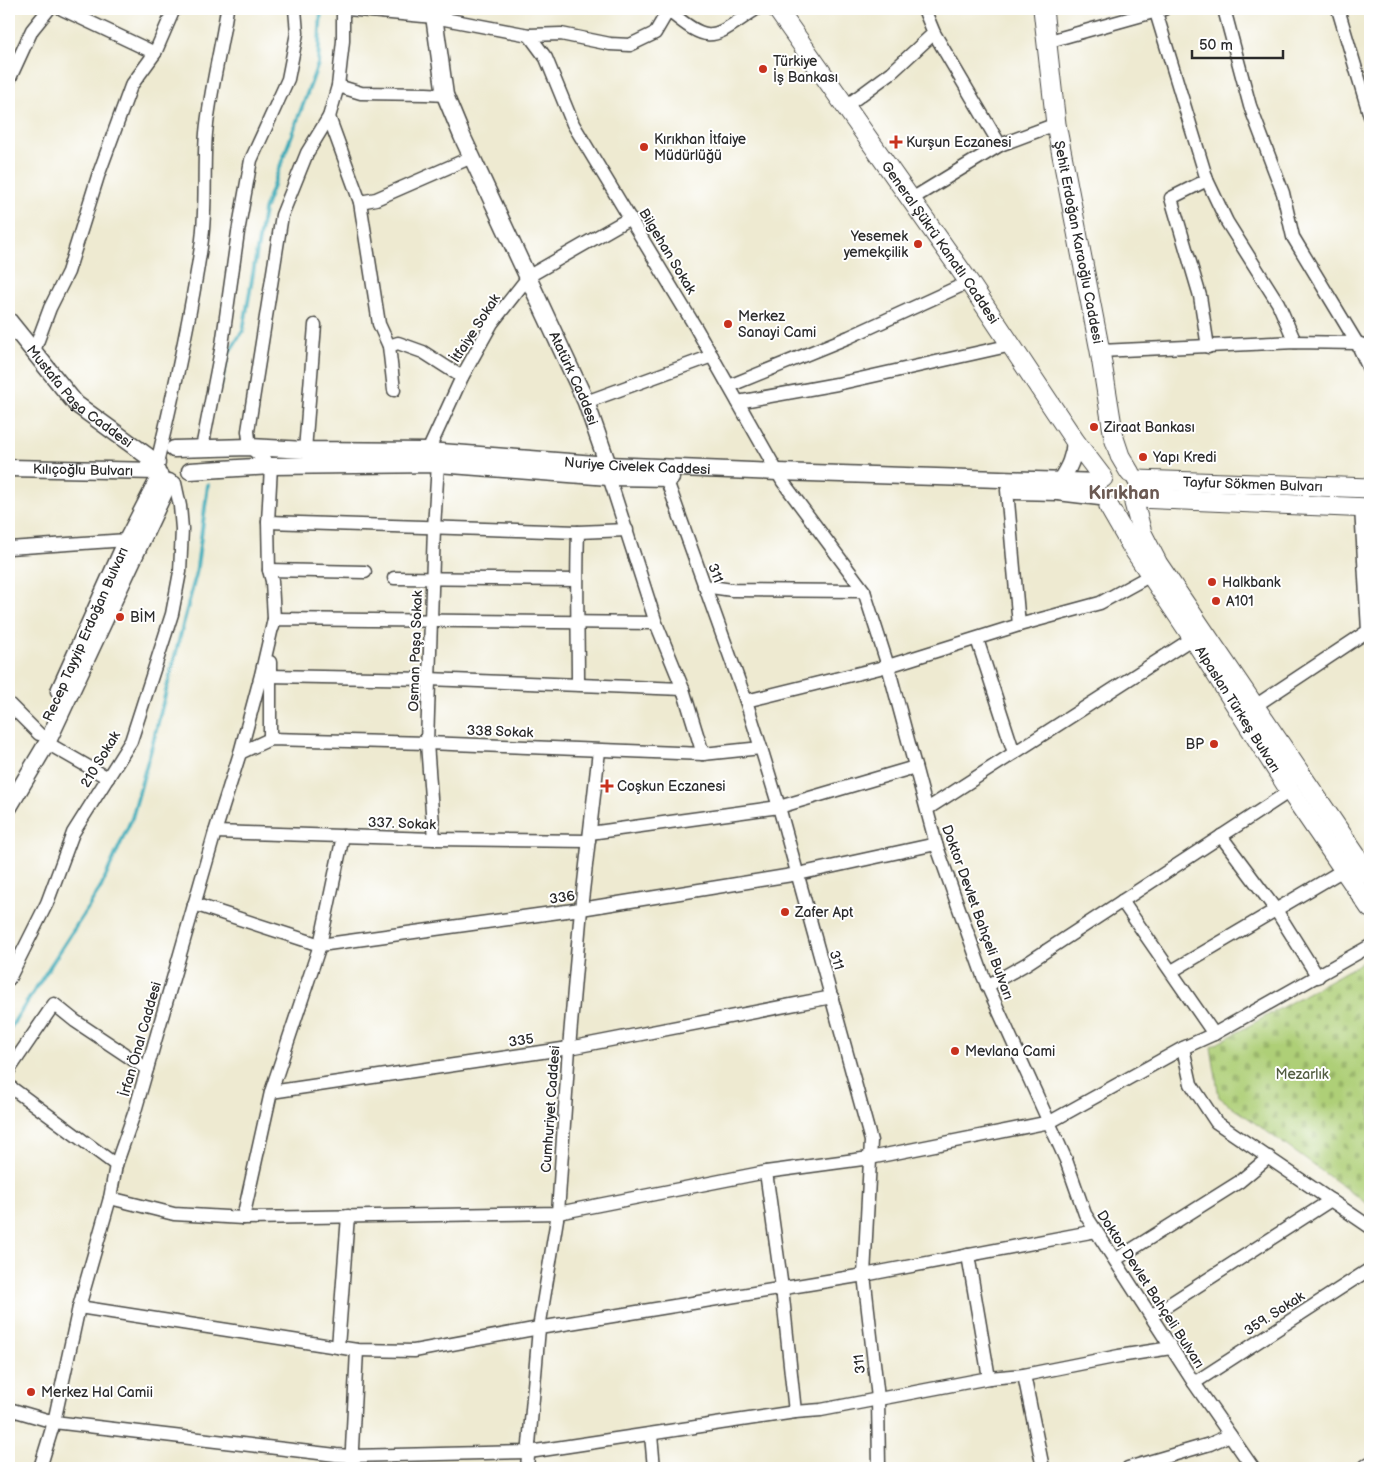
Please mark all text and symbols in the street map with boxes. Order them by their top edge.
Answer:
scale bar [1192,28,1283,60]
text: 50 m [1199,36,1233,55]
place label: Türkiye İş Bankası [773,53,838,86]
marker: Türkiye İş Bankası [757,63,769,75]
place label: Kırıkhan İtfaiye Müdürlüğü [654,130,746,164]
place label: Kurşun Eczanesi [906,134,1012,151]
marker: Kurşun Eczanesi [890,136,902,148]
street label: Şehit Erdoğan Karaoğlu Caddesi [1050,139,1106,345]
marker: Kırıkhan İtfaiye Müdürlüğü [638,141,650,153]
street label: General Şükrü Kanatlı Caddesi [878,158,1002,327]
street label: Bilgehan Sokak [635,205,700,297]
place label: Yesemek yemekçilik [843,228,908,261]
marker: Yesemek yemekçilik [912,238,924,250]
street label: İtfaiye Sokak [446,290,504,366]
place label: Merkez Sanayi Cami [738,308,816,341]
marker: Merkez Sanayi Cami [722,318,734,330]
street label: Atatürk Caddesi [545,329,601,427]
street label: Mustafa Paşa Caddesi [23,342,136,451]
place label: Ziraat Bankası [1103,419,1195,436]
marker: Ziraat Bankası [1088,421,1100,433]
place label: Yapı Kredi [1152,449,1217,466]
marker: Yapı Kredi [1137,451,1149,463]
street label: Nuriye Civelek Caddesi [564,454,711,478]
street label: Kılıçoğlu Bulvarı [33,460,133,480]
street label: Tayfur Sökmen Bulvarı [1183,474,1323,495]
district label: Kırıkhan [1088,482,1160,505]
street label: Recep Tayyip Erdoğan Bulvarı [39,544,132,724]
street label: 311 [704,561,727,585]
place label: Halkbank [1222,574,1281,591]
marker: Halkbank [1206,576,1218,588]
street label: Osman Paşa Sokak [405,590,426,712]
place label: A101 [1226,593,1254,610]
marker: A101 [1210,595,1222,607]
place label: BİM [130,608,156,626]
marker: BİM [114,611,126,623]
street label: Alpaslan Türkeş Bulvarı [1191,643,1284,776]
street label: 338 Sokak [466,722,534,741]
street label: 210 Sokak [77,728,124,791]
place label: BP [1186,736,1204,753]
marker: BP [1208,738,1220,750]
place label: Coşkun Eczanesi [617,778,726,795]
marker: Coşkun Eczanesi [601,780,613,792]
street label: 337. Sokak [368,814,436,833]
street label: Doktor Devlet Bahçeli Bulvarı [938,822,1017,1002]
street label: 336 [548,887,576,908]
place label: Zafer Apt [794,904,854,921]
marker: Zafer Apt [779,906,791,918]
street label: 311 [826,948,847,972]
street label: İrfan Önal Caddesi [115,979,165,1099]
street label: 335 [507,1030,535,1051]
place label: Mevlana Cami [965,1043,1055,1060]
street label: Cumhuriyet Caddesi [538,1045,563,1173]
marker: Mevlana Cami [949,1045,961,1057]
park label: Mezarlık [1275,1066,1329,1083]
street label: Doktor Devlet Bahçeli Bulvarı [1093,1207,1208,1371]
street label: 359. Sokak [1241,1287,1308,1339]
street label: 311 [850,1353,869,1375]
place label: Merkez Hal Camii [41,1384,153,1401]
marker: Merkez Hal Camii [25,1386,37,1398]

